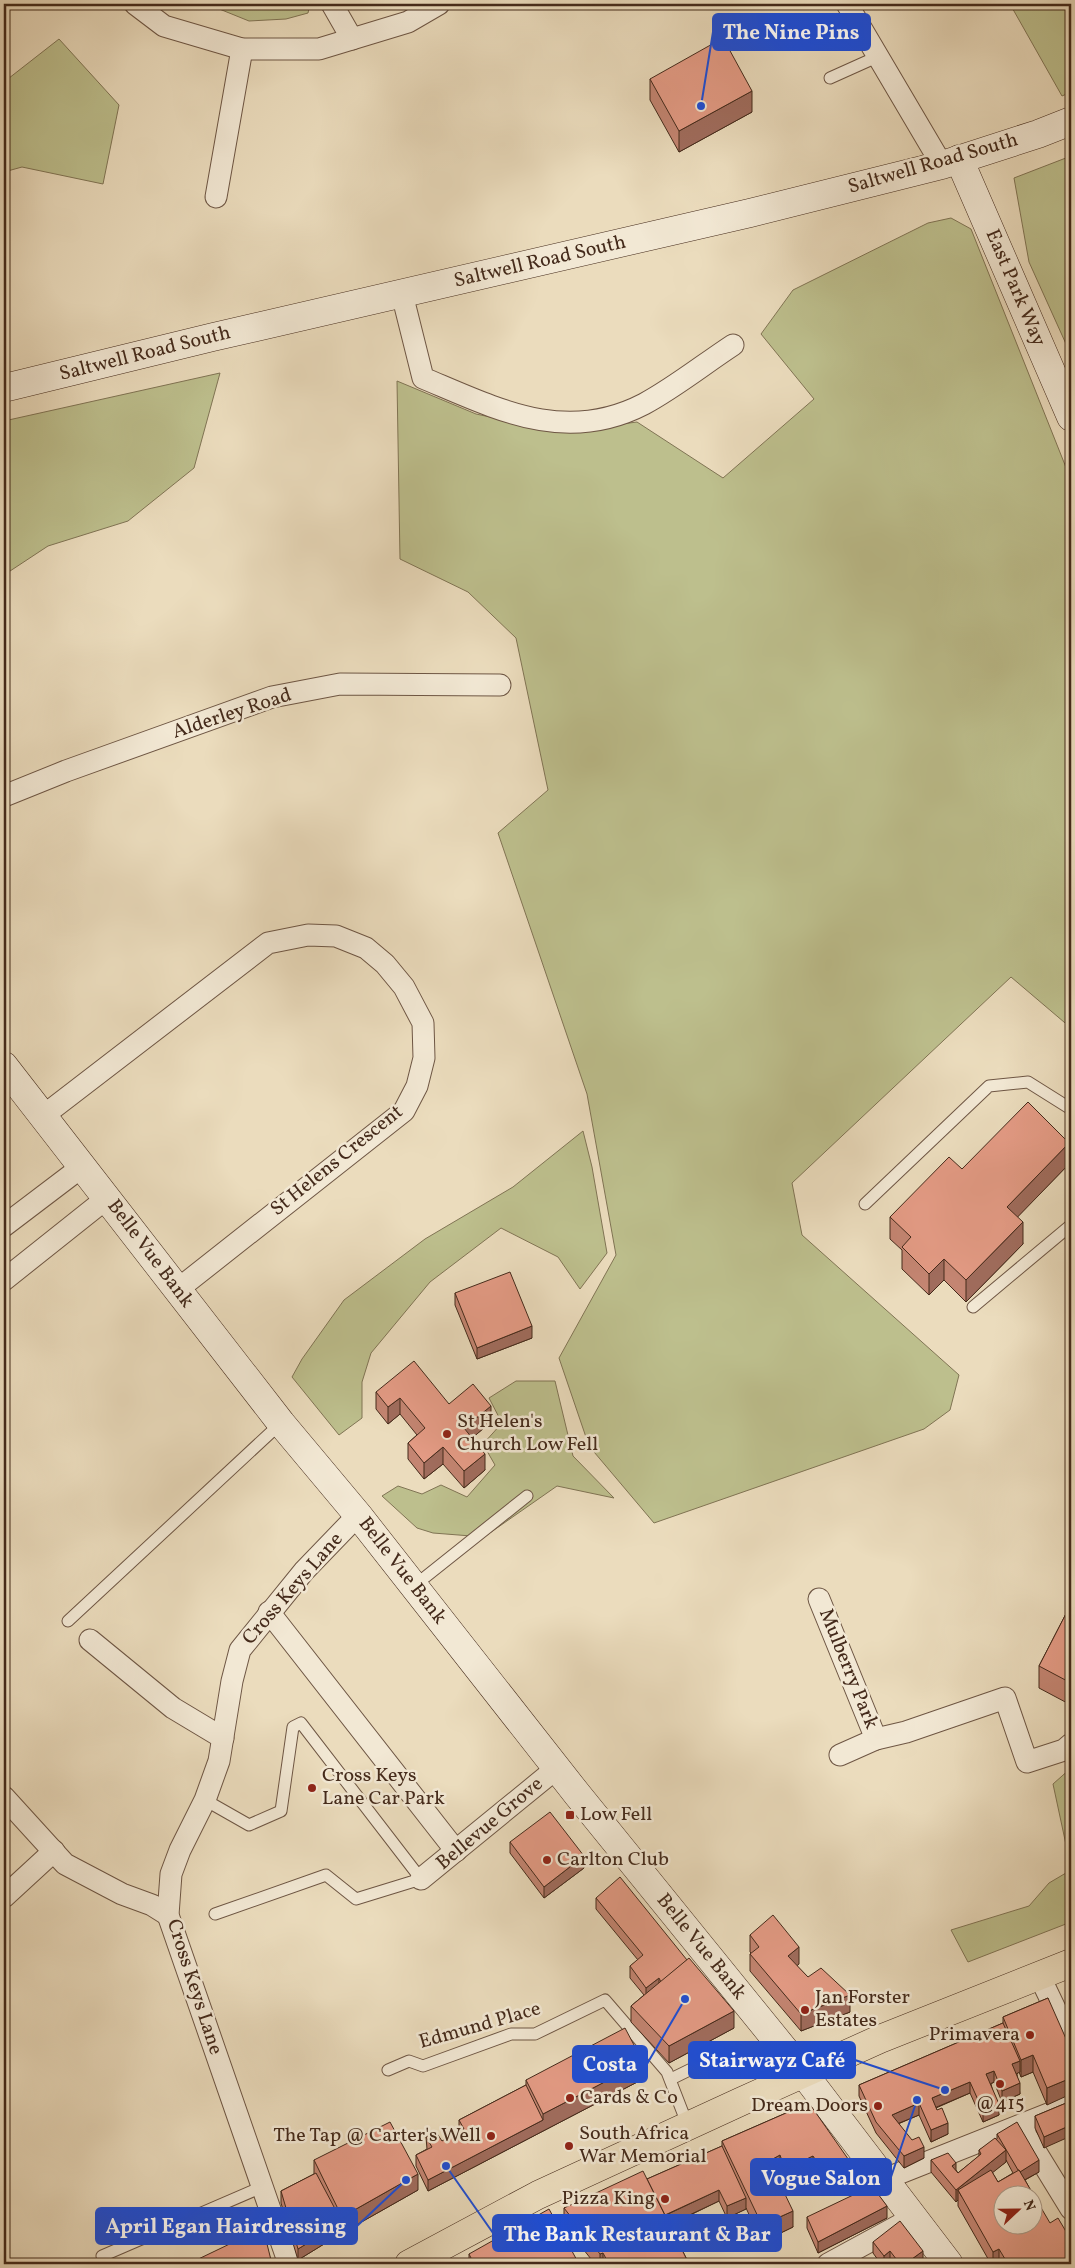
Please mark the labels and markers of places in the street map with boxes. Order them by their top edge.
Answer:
callout: The Nine Pins [713,14,870,50]
place label: St Helen's Church Low Fell [457,1408,598,1459]
marker: St Helen's Church Low Fell [441,1428,453,1440]
place label: Cross Keys Lane Car Park [322,1762,445,1813]
marker: Cross Keys Lane Car Park [306,1782,318,1794]
place label: Low Fell [580,1801,652,1829]
marker: Low Fell [564,1809,576,1821]
place label: Carlton Club [557,1846,669,1874]
marker: Carlton Club [541,1854,553,1866]
place label: Jan Forster Estates [815,1984,910,2035]
marker: Jan Forster Estates [799,2004,811,2016]
place label: Primavera [929,2021,1020,2049]
marker: Primavera [1024,2029,1036,2041]
callout: Stairwayz Café [689,2042,855,2078]
callout: Costa [573,2046,647,2082]
marker: @415 [994,2078,1006,2090]
place label: Cards & Co [580,2084,678,2112]
place label: @415 [975,2090,1025,2118]
marker: Cards & Co [564,2092,576,2104]
place label: Dream Doors [751,2092,868,2120]
marker: Dream Doors [872,2100,884,2112]
place label: South Africa War Memorial [579,2120,706,2171]
place label: The Tap @ Carter's Well [273,2122,481,2150]
marker: The Tap @ Carter's Well [485,2130,497,2142]
marker: South Africa War Memorial [563,2140,575,2152]
callout: Vogue Salon [751,2159,891,2195]
place label: Pizza King [562,2185,655,2213]
marker: Pizza King [659,2193,671,2205]
callout: April Egan Hairdressing [96,2208,357,2244]
callout: The Bank Restaurant & Bar [493,2215,781,2251]

